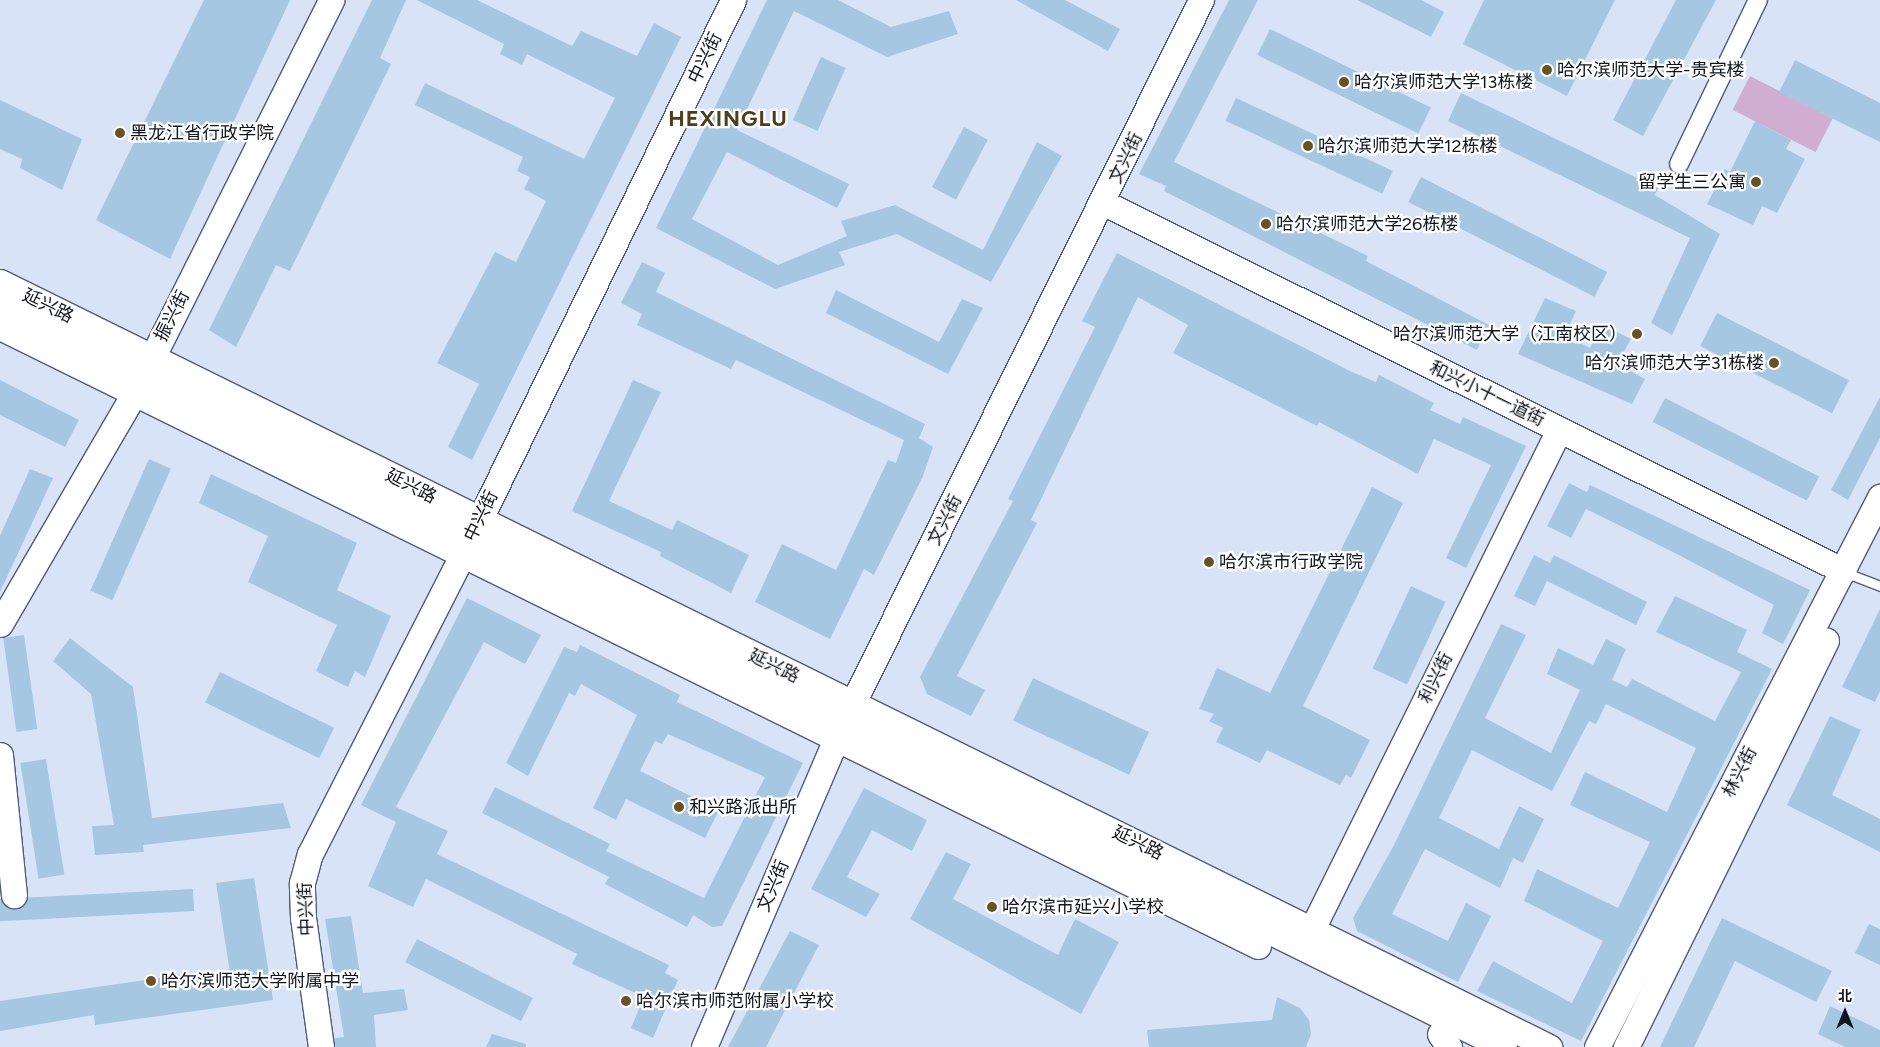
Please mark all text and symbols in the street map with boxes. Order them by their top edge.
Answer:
street label: 中兴街 [683,29,727,87]
place label: 哈尔滨师范大学-贵宾楼 [1557,59,1745,81]
marker: 哈尔滨师范大学-贵宾楼 [1541,64,1553,76]
place label: 哈尔滨师范大学13栋楼 [1354,71,1533,93]
marker: 哈尔滨师范大学13栋楼 [1338,76,1350,88]
district label: HEXINGLU [667,106,789,132]
place label: 黑龙江省行政学院 [130,122,274,144]
marker: 黑龙江省行政学院 [114,127,126,139]
street label: 文兴街 [1104,129,1148,187]
place label: 哈尔滨师范大学12栋楼 [1318,135,1497,157]
marker: 哈尔滨师范大学12栋楼 [1302,140,1314,152]
place label: 留学生三公寓 [1638,171,1746,193]
marker: 留学生三公寓 [1750,176,1762,188]
place label: 哈尔滨师范大学26栋楼 [1276,213,1458,235]
marker: 哈尔滨师范大学26栋楼 [1260,218,1272,230]
street label: 延兴路 [19,284,77,328]
street label: 振兴街 [150,287,194,345]
place label: 哈尔滨师范大学（江南校区） [1393,323,1627,345]
marker: 哈尔滨师范大学（江南校区） [1631,328,1643,340]
place label: 哈尔滨师范大学31栋楼 [1585,352,1764,374]
street label: 和兴小十一道街 [1426,357,1548,431]
marker: 哈尔滨师范大学31栋楼 [1768,357,1780,369]
street label: 延兴路 [382,464,440,508]
street label: 中兴街 [459,487,503,545]
street label: 文兴街 [923,491,967,549]
place label: 哈尔滨市行政学院 [1219,551,1363,573]
marker: 哈尔滨市行政学院 [1203,556,1215,568]
street label: 延兴路 [745,644,803,688]
street label: 利兴街 [1414,649,1458,707]
street label: 林兴街 [1718,743,1762,801]
place label: 和兴路派出所 [689,796,797,818]
marker: 和兴路派出所 [673,801,685,813]
street label: 延兴路 [1109,821,1167,865]
street label: 文兴街 [753,857,793,915]
street label: 中兴街 [294,882,318,936]
place label: 哈尔滨市延兴小学校 [1002,896,1164,918]
marker: 哈尔滨市延兴小学校 [986,901,998,913]
place label: 哈尔滨师范大学附属中学 [161,970,359,992]
marker: 哈尔滨师范大学附属中学 [145,975,157,987]
north arrow [1820,987,1870,1037]
text: 北 [1838,988,1852,1005]
place label: 哈尔滨市师范附属小学校 [636,990,834,1012]
marker: 哈尔滨市师范附属小学校 [620,995,632,1007]

